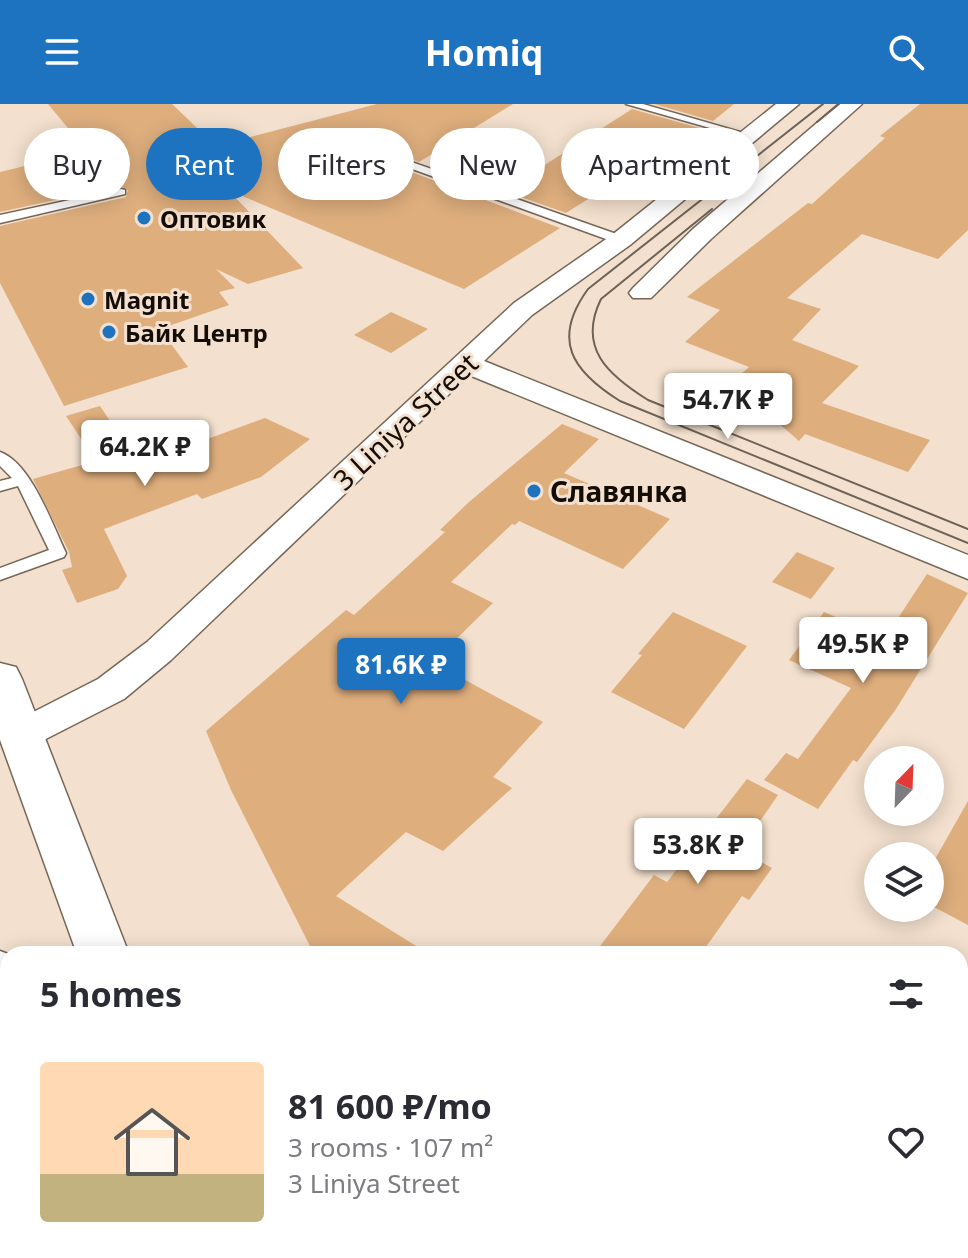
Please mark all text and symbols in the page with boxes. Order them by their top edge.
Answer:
text: Homiq [425,28,543,77]
icon: menu [40,30,84,74]
icon: search [884,30,928,74]
chip: Buy [24,128,130,200]
chip: Rent [146,128,262,200]
chip: Filters [278,128,414,200]
chip: New [430,128,545,200]
chip: Apartment [561,128,759,200]
place label: Оптовик [160,202,267,235]
marker: Оптовик [135,209,153,227]
place label: Magnit [104,283,189,316]
marker: Magnit [79,290,97,308]
place label: Байк Центр [125,316,268,349]
marker: Байк Центр [100,323,118,341]
street label: 3 Liniya Street [324,344,486,498]
pin: 54.7K ₽ [654,373,802,441]
text: 54.7K ₽ [682,381,774,417]
pin: 64.2K ₽ [71,420,219,488]
text: 64.2K ₽ [99,428,191,464]
place label: Славянка [550,472,688,510]
marker: Славянка [525,482,543,500]
pin: 49.5K ₽ [789,617,937,685]
text: 49.5K ₽ [817,625,909,661]
pin: 81.6K ₽ [327,638,475,706]
text: 81.6K ₽ [355,646,447,682]
north arrow [864,746,944,826]
map controls [864,746,944,922]
pin: 53.8K ₽ [624,818,772,886]
text: 53.8K ₽ [652,826,744,862]
button: layers [864,842,944,922]
text: 5 homes [40,971,182,1017]
icon: filters [884,972,928,1016]
text: 81 600 ₽/mo [288,1083,492,1129]
icon: home [104,1094,200,1190]
icon: heart [884,1120,928,1164]
text: 3 rooms · 107 m² [288,1129,493,1165]
text: 3 Liniya Street [288,1165,460,1201]

